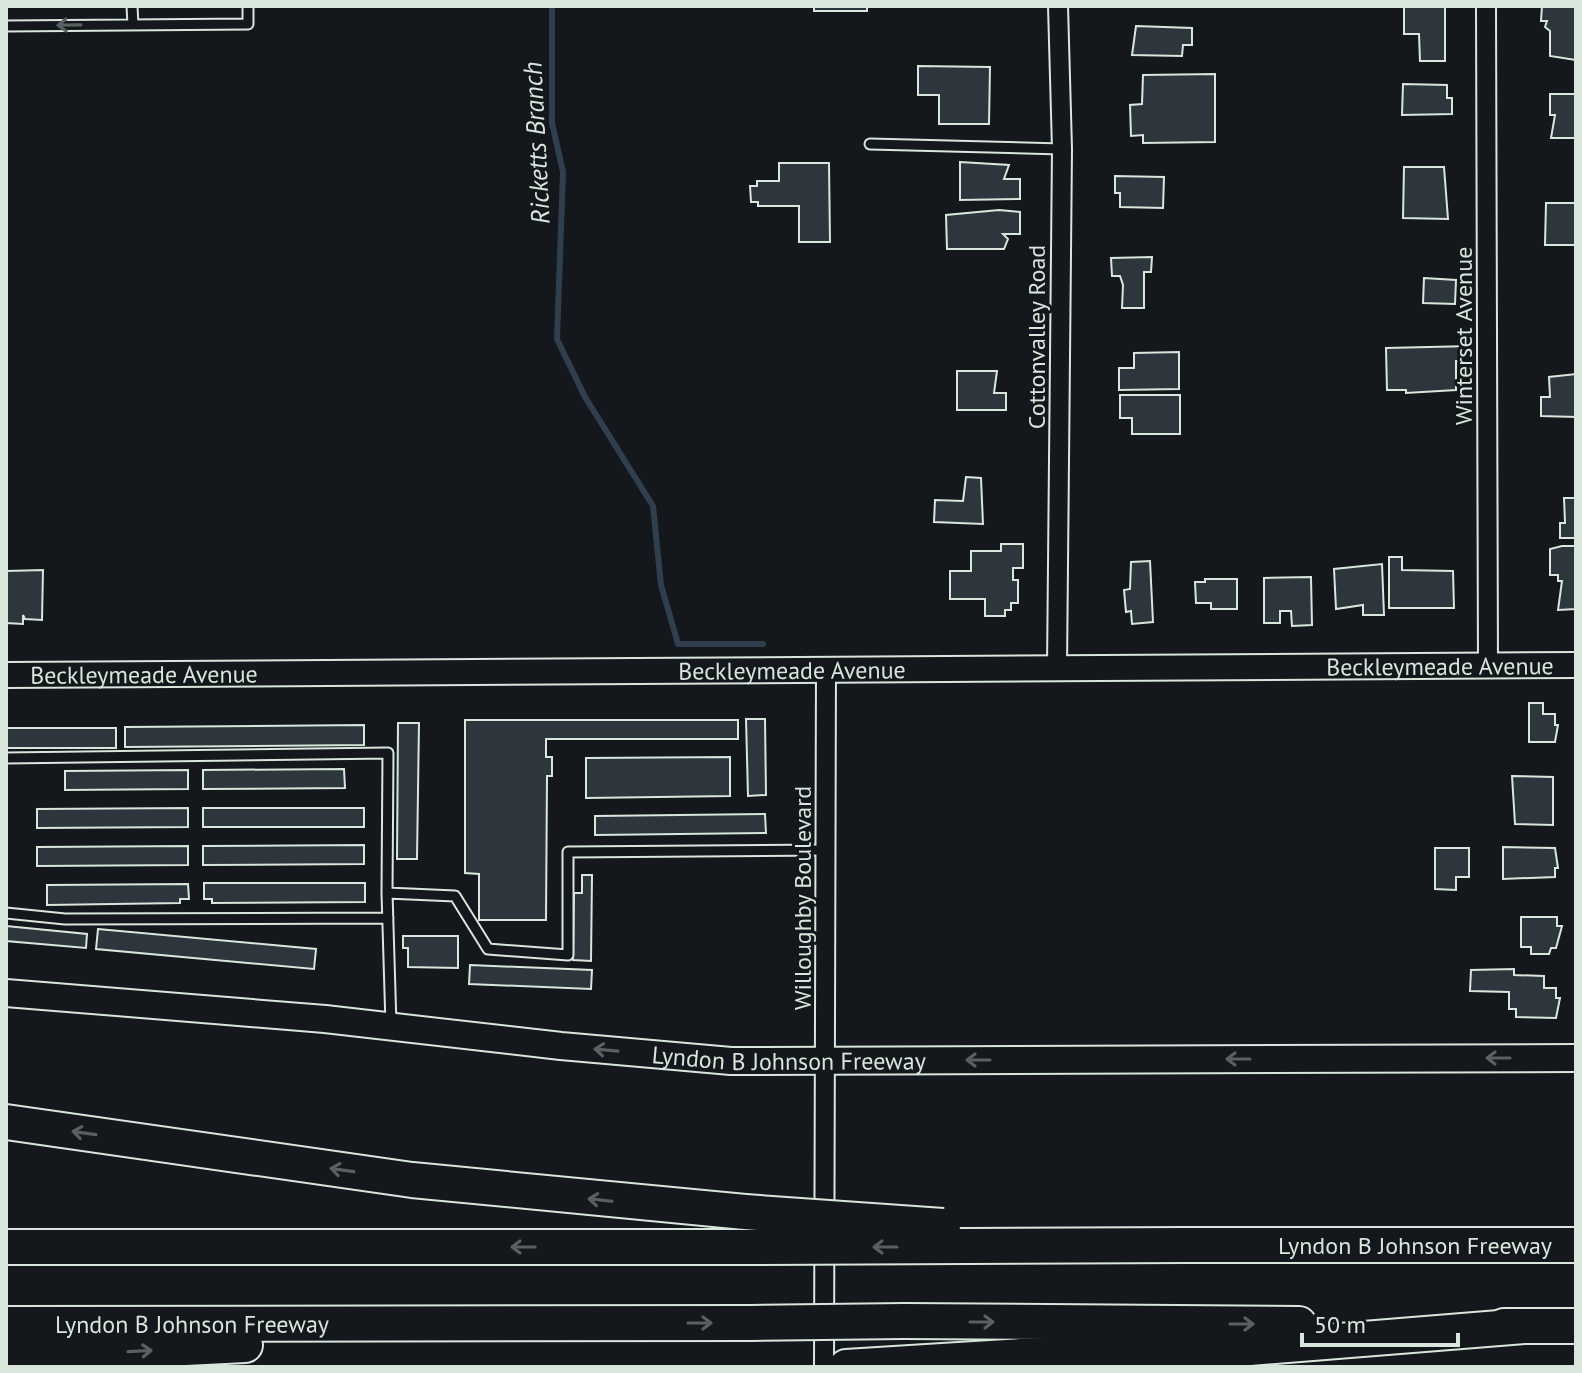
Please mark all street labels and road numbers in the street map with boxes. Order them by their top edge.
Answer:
street label: Cottonvalley Road [1021,245,1052,429]
street label: Winterset Avenue [1448,247,1479,425]
street label: Beckleymeade Avenue [1326,650,1554,682]
street label: Beckleymeade Avenue [678,654,906,686]
street label: Beckleymeade Avenue [30,658,258,690]
street label: Willoughby Boulevard [787,786,818,1010]
street label: Lyndon B Johnson Freeway [651,1039,926,1076]
street label: Lyndon B Johnson Freeway [1278,1230,1552,1261]
street label: Lyndon B Johnson Freeway [55,1308,329,1339]

